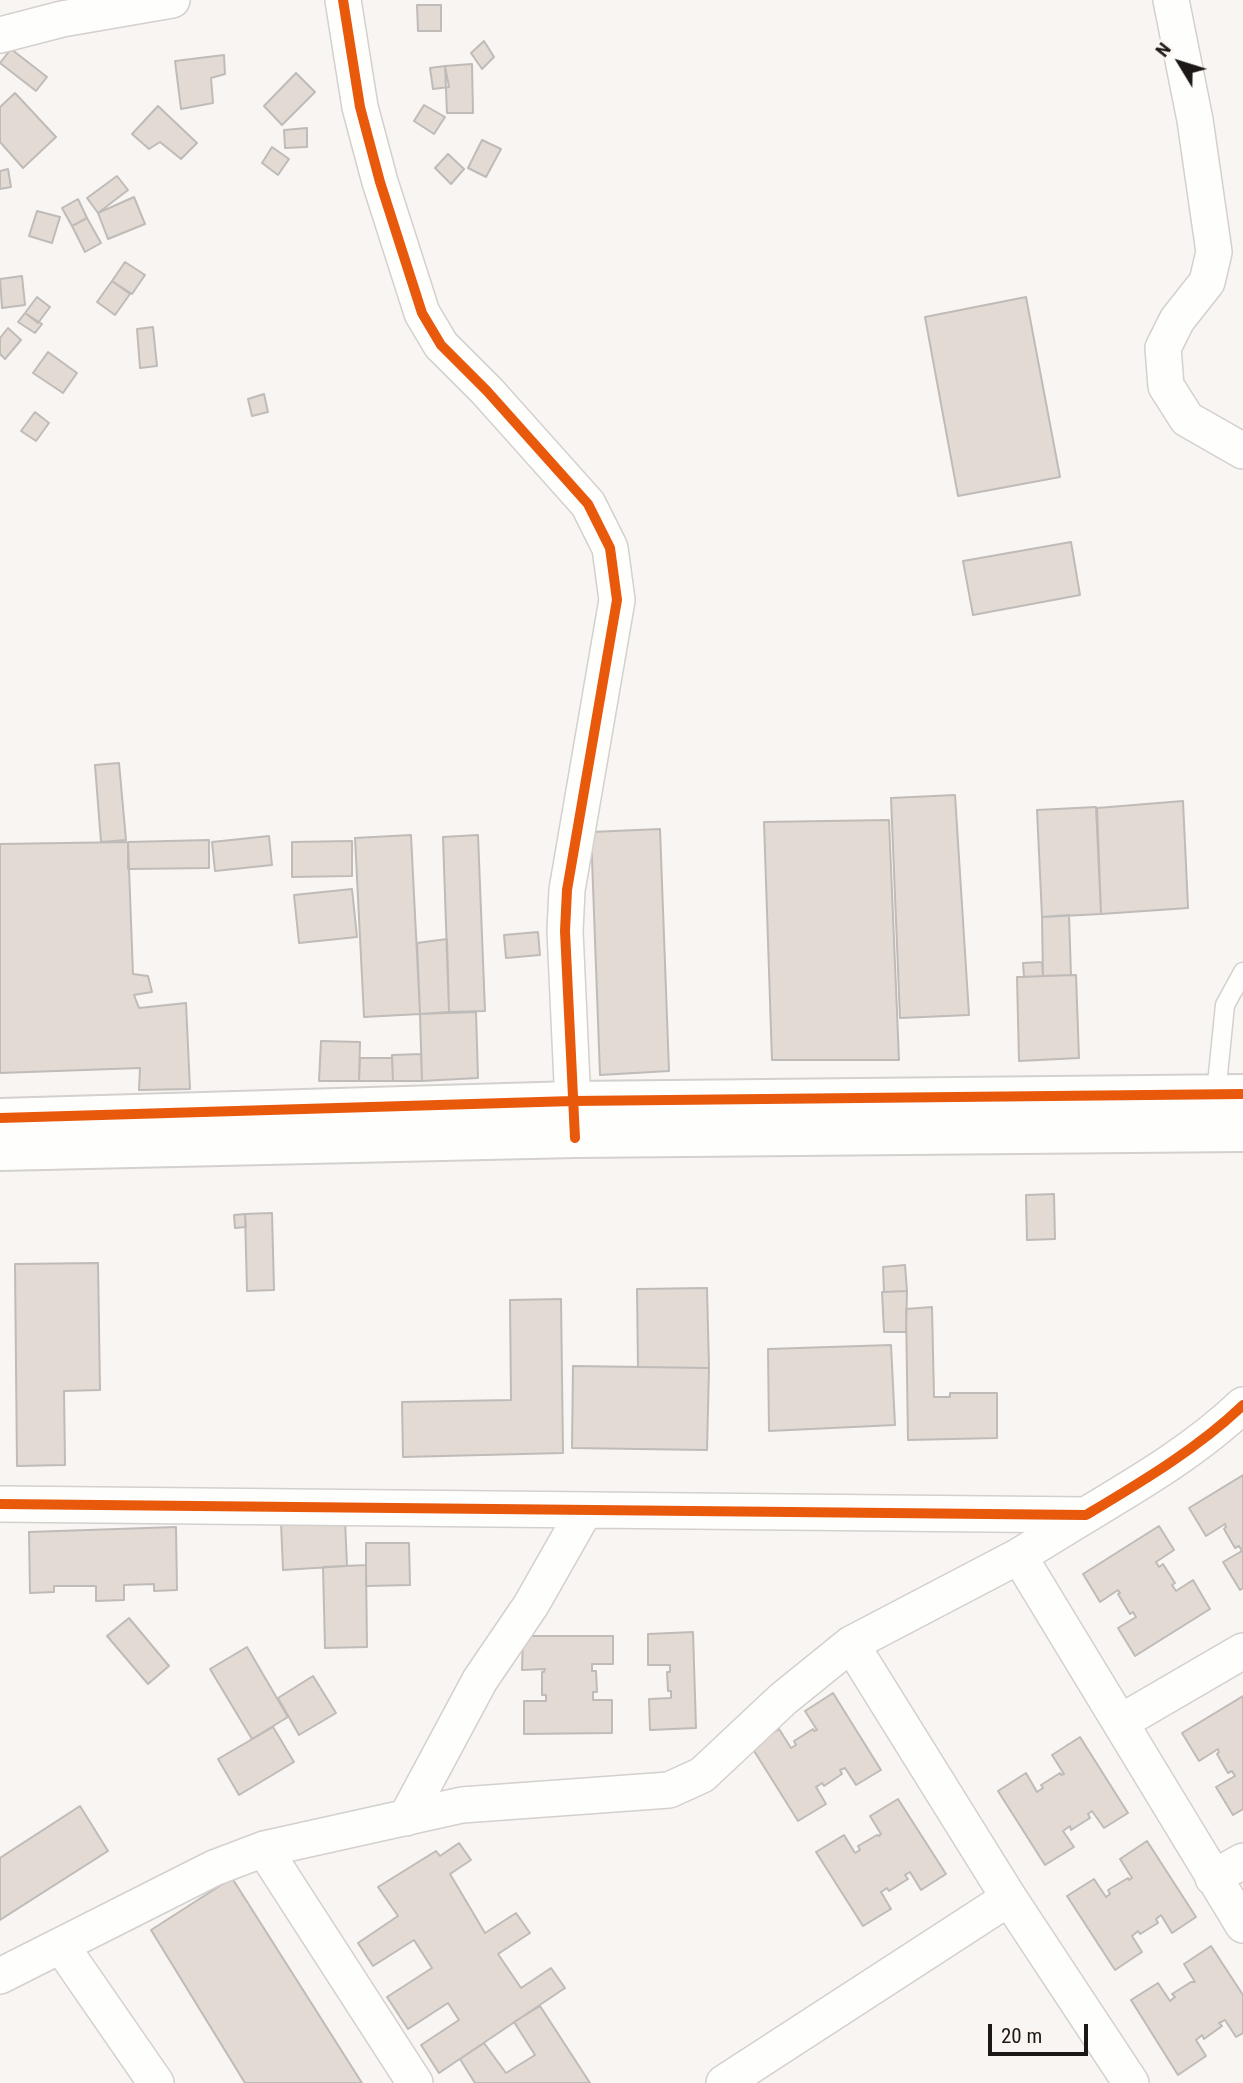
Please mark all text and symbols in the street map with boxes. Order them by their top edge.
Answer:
north arrow [1145,28,1215,98]
text: N [1150,38,1176,61]
scale bar [991,2010,1091,2054]
text: 20 m [1001,2024,1042,2048]

